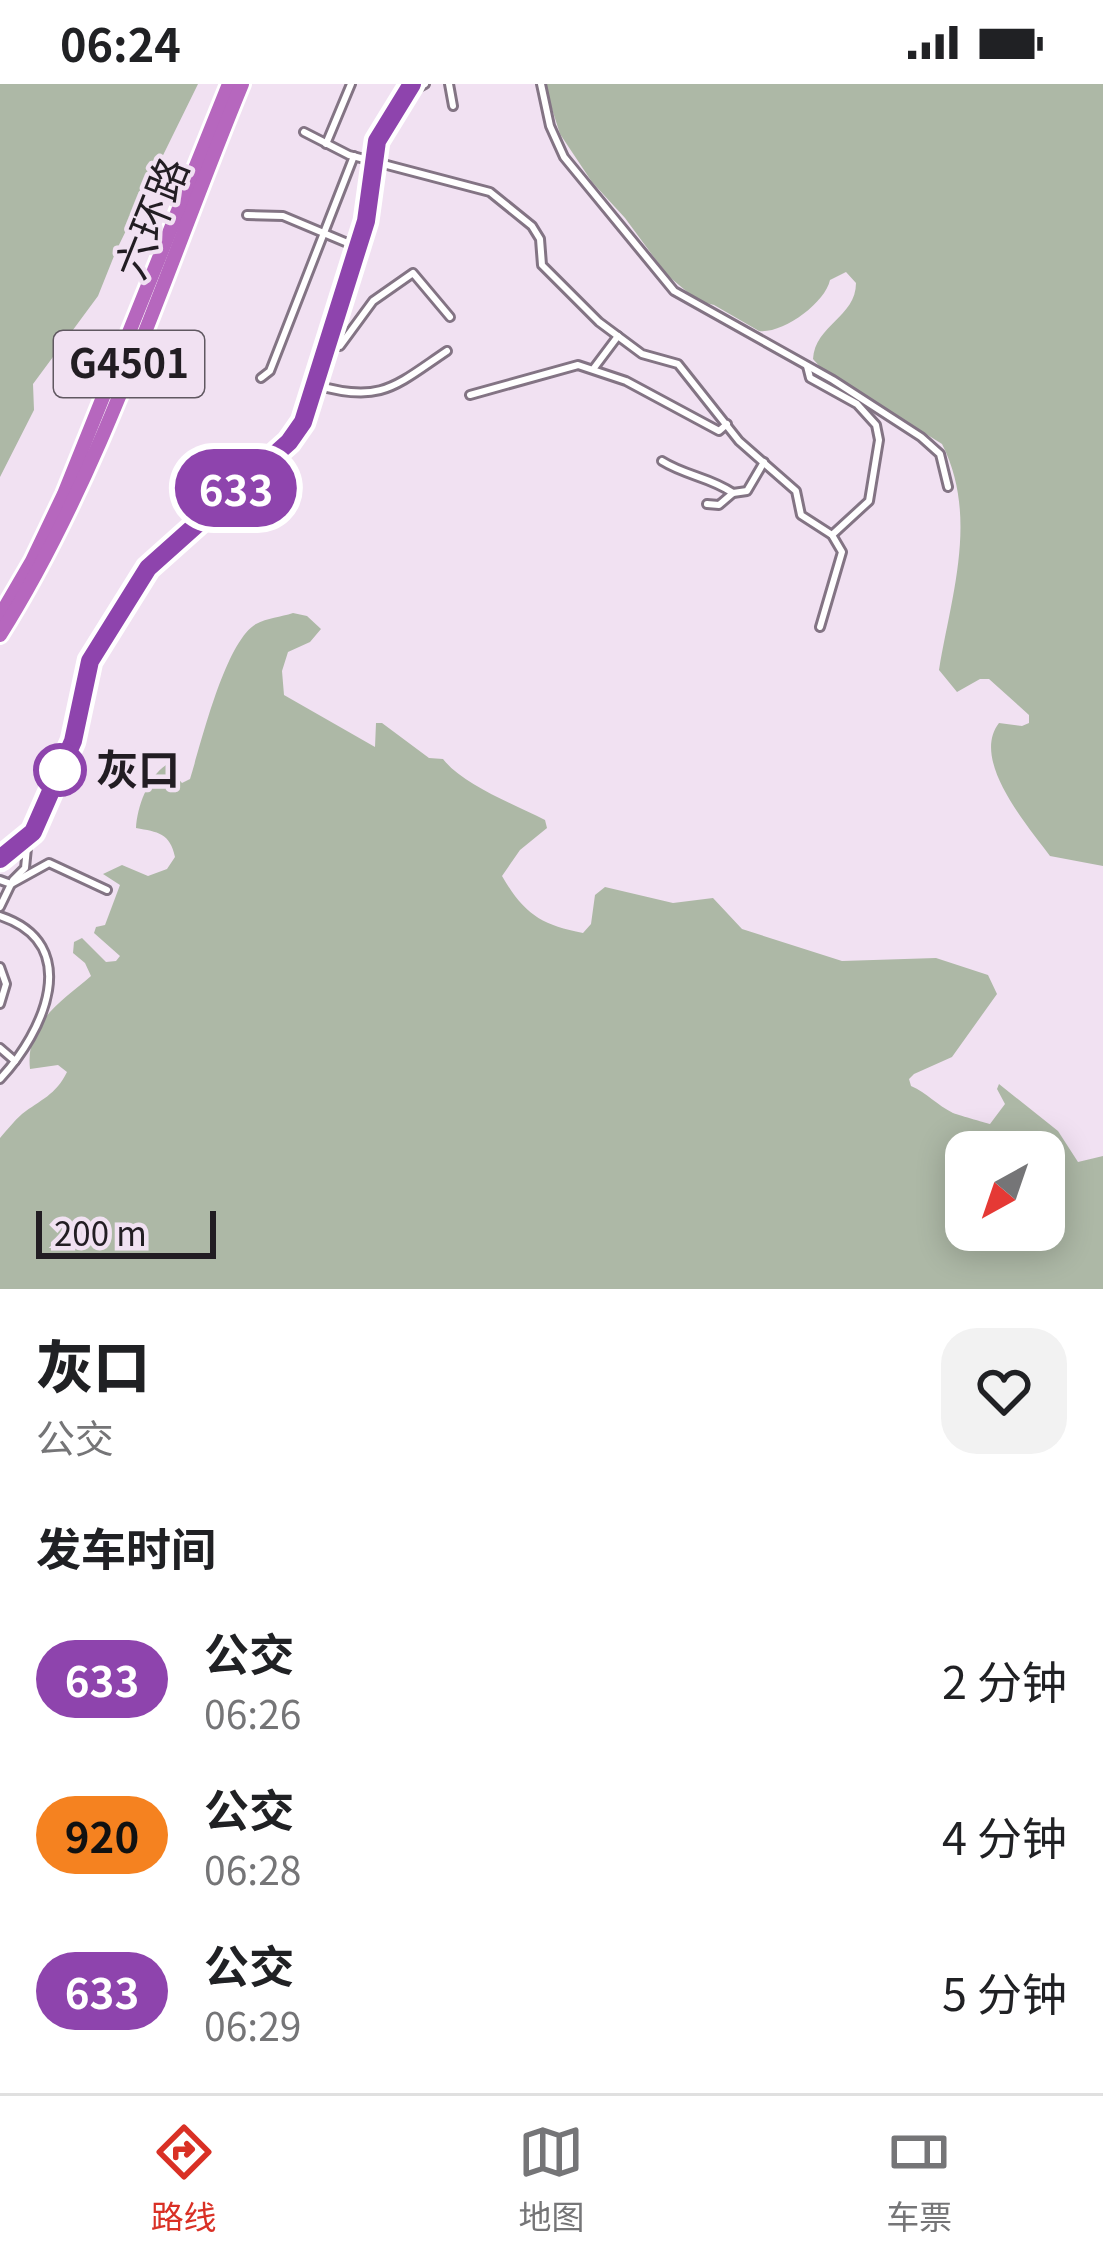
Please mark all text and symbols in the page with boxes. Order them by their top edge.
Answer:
text: 06:24 [60,10,181,75]
street label: 六环路 [97,147,201,287]
road number: G4501 [54,331,204,397]
line badge: 633 [167,449,305,527]
text: 633 [199,457,273,518]
place label: 灰口 [96,736,180,797]
marker: 灰口 [35,745,85,795]
north arrow [945,1131,1065,1251]
map controls [945,1131,1065,1251]
scale bar [36,1205,216,1258]
text: 200 m [54,1208,147,1256]
text: 灰口 [36,1322,150,1404]
button: heart [941,1328,1067,1454]
text: 公交 [36,1408,114,1464]
text: 发车时间 [36,1514,216,1579]
text: 公交 [204,1619,294,1684]
text: 2 分钟 [942,1647,1067,1712]
text: 633 [65,1648,139,1709]
text: 06:26 [204,1684,301,1740]
text: 公交 [204,1775,294,1840]
text: 4 分钟 [942,1803,1067,1868]
text: 920 [65,1804,139,1865]
text: 06:28 [204,1840,301,1896]
text: 公交 [204,1931,294,1996]
text: 5 分钟 [942,1959,1067,2024]
text: 633 [65,1960,139,2021]
text: 06:29 [204,1996,301,2052]
tab: 路线 [151,2119,217,2239]
tab: 地图 [518,2119,584,2239]
tab: 车票 [886,2119,952,2239]

